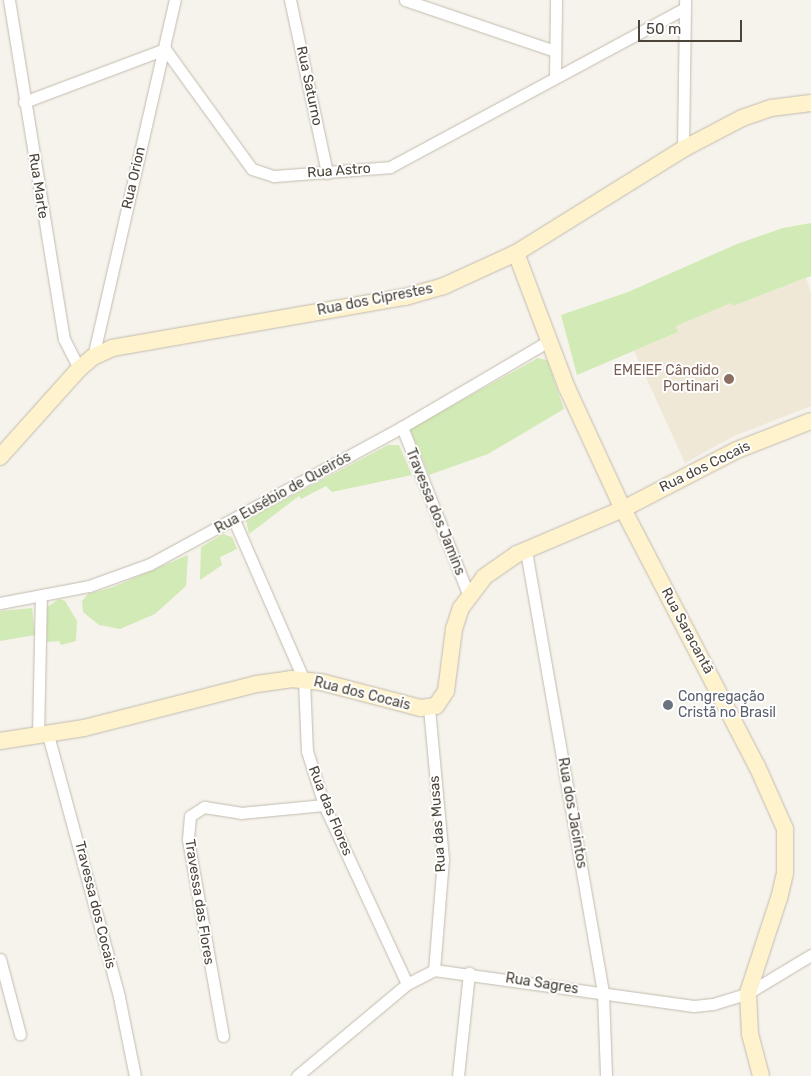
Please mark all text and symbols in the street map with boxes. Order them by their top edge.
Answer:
scale bar [641,10,745,42]
text: 50 m [646,20,681,38]
street label: Rua Saturno [292,45,326,127]
street label: Rua Orion [119,145,149,211]
street label: Rua Marte [25,152,51,220]
street label: Rua Astro [307,160,371,182]
street label: Rua dos Ciprestes [316,281,434,319]
place label: EMEIEF Cândido Portinari [613,363,719,396]
marker: EMEIEF Cândido Portinari [723,373,735,385]
street label: Rua dos Cocais [657,438,753,496]
street label: Travessa dos Jamins [402,446,468,578]
street label: Rua Eusébio de Queirós [212,449,354,537]
street label: Rua Saracantã [657,585,717,677]
street label: Rua dos Cocais [312,674,412,714]
place label: Congregação Cristã no Brasil [678,689,776,722]
marker: Congregação Cristã no Brasil [662,699,674,711]
street label: Rua dos Jacintos [554,756,590,870]
street label: Rua das Flores [304,764,356,858]
street label: Rua das Musas [426,775,450,873]
street label: Travessa das Flores [181,838,217,966]
street label: Travessa dos Cocais [71,840,119,970]
street label: Rua Sagres [504,970,580,998]

